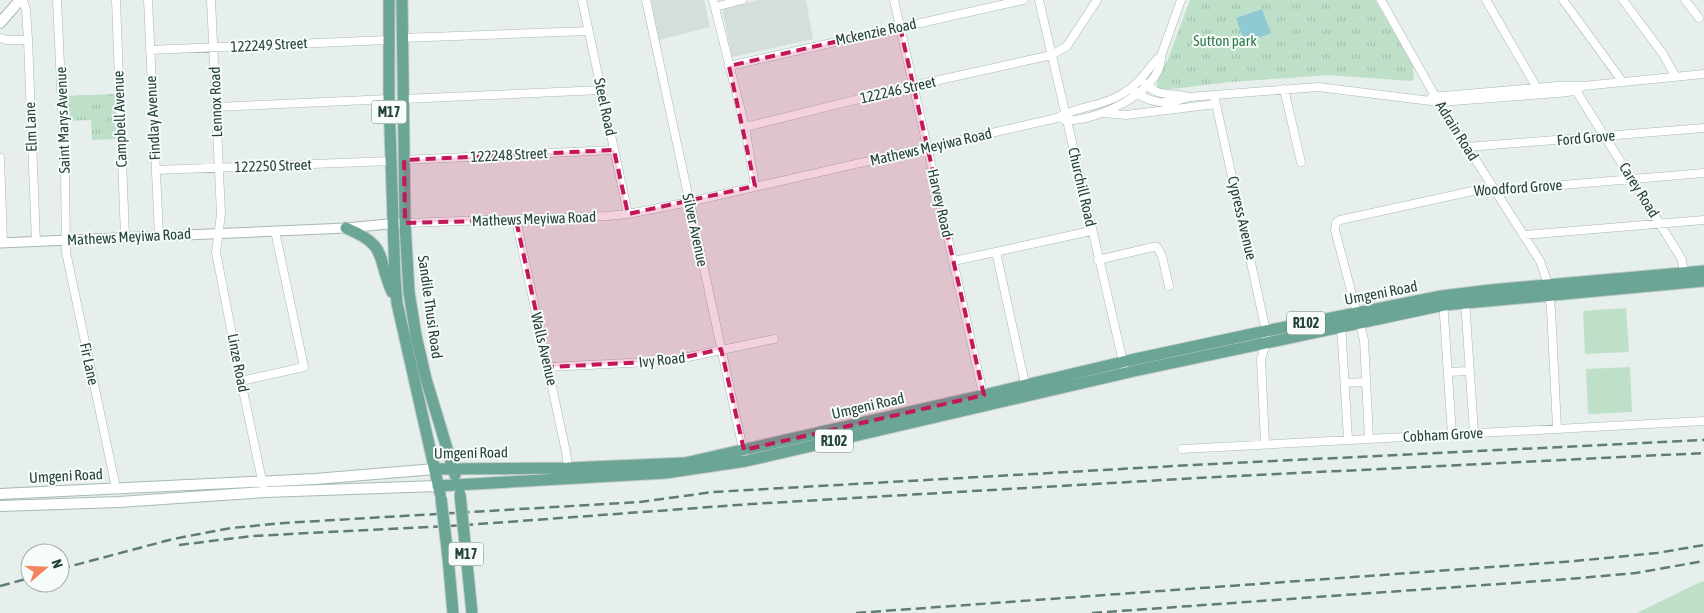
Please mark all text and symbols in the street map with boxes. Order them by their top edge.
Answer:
street label: Mckenzie Road [834,15,918,48]
park label: Sutton park [1193,32,1257,49]
street label: 122249 Street [230,34,308,55]
street label: Saint Marys Avenue [52,66,73,174]
street label: Lennox Road [206,66,225,138]
street label: Campbell Avenue [109,70,130,168]
street label: 122246 Street [858,73,937,106]
street label: Findlay Avenue [142,75,163,161]
street label: Steel Road [591,76,620,137]
street label: Adrain Road [1432,98,1482,164]
road number: M17 [372,100,406,124]
street label: Elm Lane [21,102,40,152]
street label: Mathews Meyiwa Road [868,124,993,169]
street label: Ford Grove [1556,126,1616,149]
street label: 122248 Street [470,144,548,165]
street label: Churchill Road [1065,146,1100,228]
street label: 122250 Street [234,156,312,175]
street label: Carey Road [1616,159,1663,220]
street label: Harvey Road [924,167,957,239]
street label: Cypress Avenue [1225,174,1260,262]
street label: Woodford Grove [1473,176,1563,199]
street label: Silver Avenue [679,192,712,268]
street label: Mathews Meyiwa Road [472,208,596,229]
street label: Mathews Meyiwa Road [66,225,192,248]
street label: Sandile Thusi Road [415,254,446,360]
street label: Umgeni Road [1343,277,1419,308]
street label: Walls Avenue [528,311,561,387]
road number: R102 [1287,312,1325,334]
street label: Linze Road [224,332,252,394]
street label: Fir Lane [77,341,102,387]
street label: Ivy Road [638,349,686,370]
street label: Umgeni Road [830,389,906,422]
street label: Cobham Grove [1403,424,1484,445]
road number: R102 [815,430,853,452]
street label: Umgeni Road [434,443,508,462]
street label: Umgeni Road [29,465,103,486]
road number: M17 [448,542,484,566]
north arrow [20,543,70,593]
text: N [48,557,66,570]

